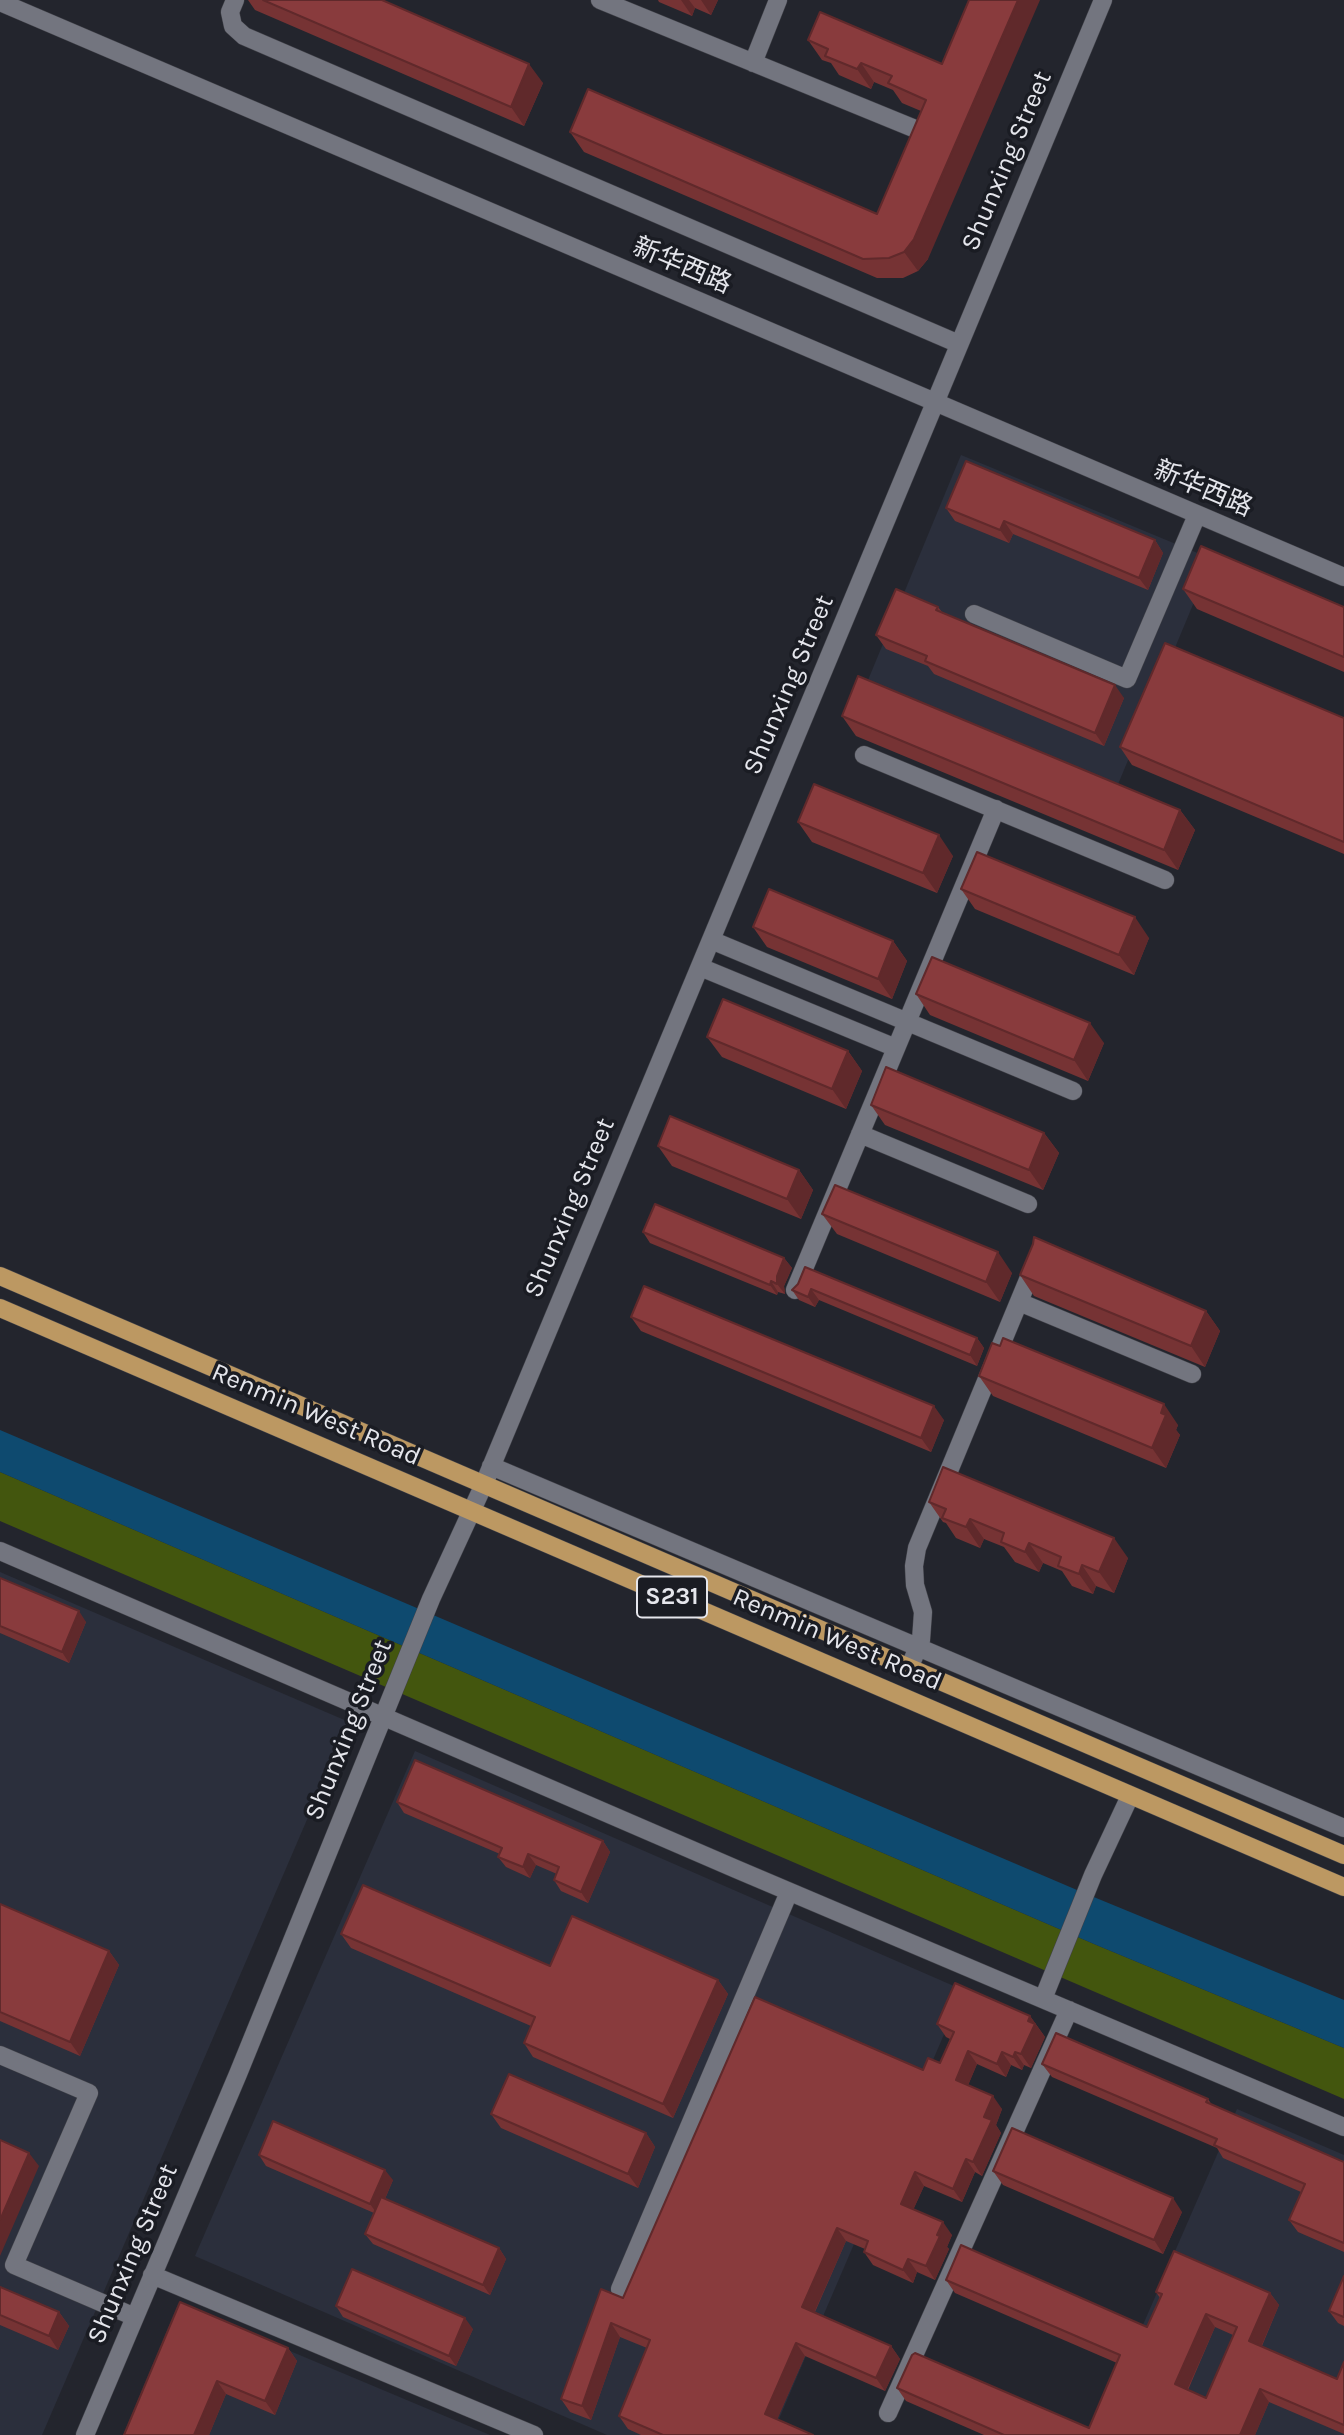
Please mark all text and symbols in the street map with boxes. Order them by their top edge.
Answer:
street label: Shunxing Street [955,67,1059,255]
street label: 新华西路 [628,231,736,301]
street label: 新华西路 [1149,454,1257,524]
street label: Shunxing Street [737,591,841,779]
street label: Shunxing Street [518,1114,622,1302]
street label: Renmin West Road [207,1357,425,1473]
road number: S231 [637,1576,707,1618]
street label: Renmin West Road [728,1582,946,1698]
street label: Shunxing Street [299,1635,399,1825]
street label: Shunxing Street [81,2160,185,2348]

